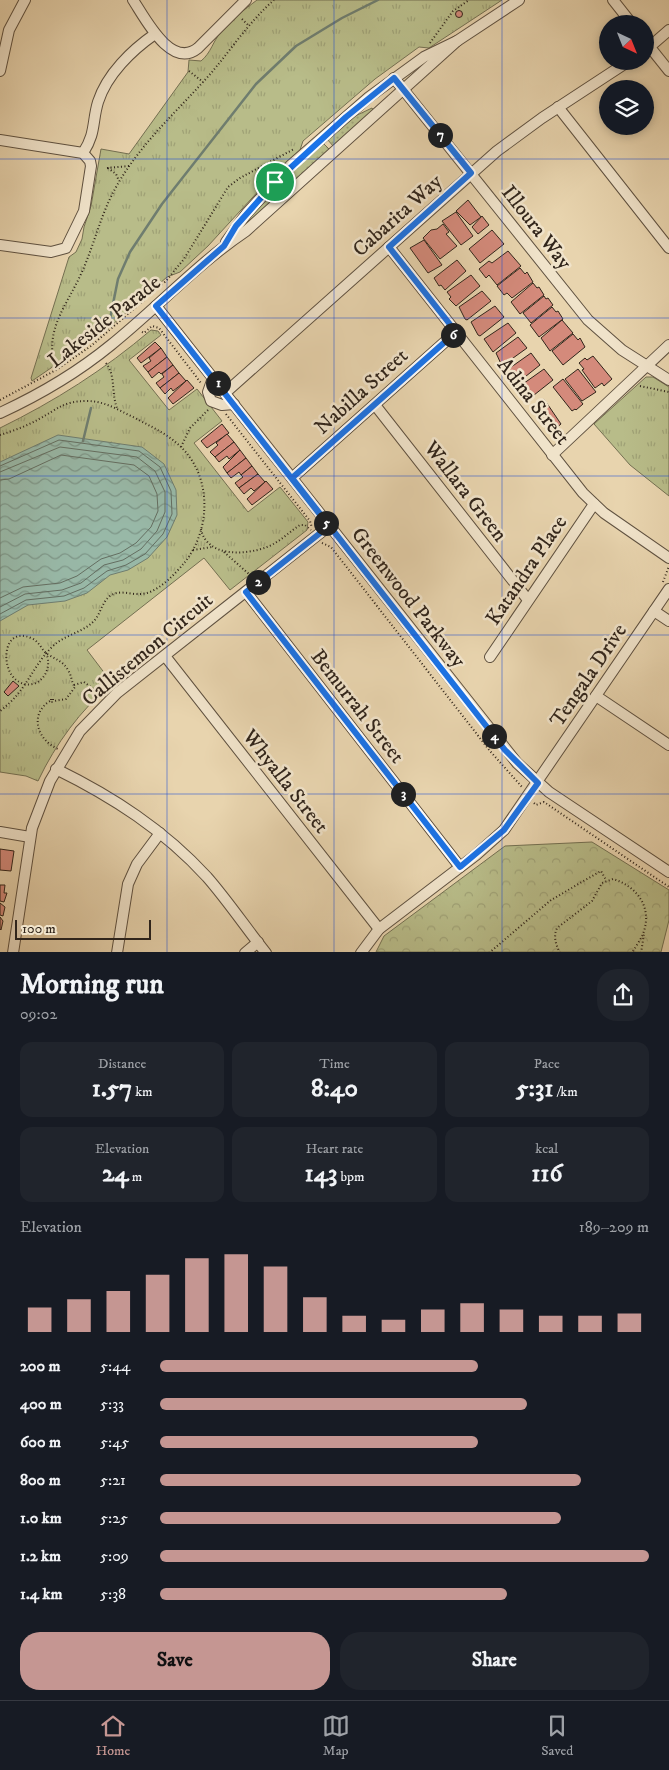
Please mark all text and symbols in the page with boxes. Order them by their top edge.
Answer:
north arrow [599,15,654,70]
map controls [599,15,654,135]
button: layers [599,80,654,135]
pin: 7 [428,122,452,148]
text: 7 [437,126,444,144]
pin [254,161,296,203]
icon: arrive [261,168,289,196]
street label: Cabarita Way [347,168,449,263]
street label: Illoura Way [495,180,578,276]
street label: Lakeside Parade [43,269,166,374]
pin: 6 [440,322,466,348]
text: 6 [450,326,457,344]
street label: Nabilla Street [310,343,414,440]
street label: Adina Street [491,353,575,451]
pin: 1 [206,370,230,396]
text: 1 [216,374,221,392]
street label: Wallara Green [417,435,513,547]
pin: 5 [314,510,338,536]
street label: Katandra Place [481,510,573,630]
text: 5 [323,514,330,532]
street label: Greenwood Parkway [345,522,472,674]
pin: 2 [246,570,270,594]
text: 2 [255,573,262,591]
street label: Callistemon Circuit [77,587,219,712]
street label: Tengala Drive [545,619,633,732]
street label: Bemurrah Street [305,644,410,769]
street label: Whyalla Street [236,723,334,839]
pin: 4 [482,724,506,748]
text: 4 [490,727,499,745]
pin: 3 [390,782,416,806]
text: 3 [401,785,406,803]
scale bar [15,918,151,941]
text: 100 m [22,920,56,938]
text: Morning run [20,967,164,1002]
button: share [597,969,649,1021]
text: 09:02 [20,1004,57,1024]
text: Distance [98,1055,146,1073]
text: Time [319,1055,350,1073]
text: Pace [534,1055,560,1073]
text: 1.57 [92,1073,132,1104]
text: 8:40 [311,1073,358,1104]
text: 5:31 [516,1073,553,1104]
text: km [132,1083,153,1101]
text: /km [553,1083,578,1101]
text: Elevation [95,1140,149,1158]
text: Heart rate [306,1140,363,1158]
text: kcal [535,1140,558,1158]
text: 24 [102,1158,129,1189]
text: 143 [304,1158,337,1189]
text: 116 [531,1158,562,1189]
text: m [129,1168,142,1186]
text: bpm [337,1168,365,1186]
text: Elevation [20,1217,82,1237]
text: 189–209 m [579,1217,649,1237]
text: 200 m [20,1356,61,1376]
text: 5:44 [100,1356,131,1376]
text: 400 m [20,1394,62,1414]
text: 5:33 [100,1394,124,1414]
text: 600 m [20,1432,61,1452]
text: 5:45 [100,1432,129,1452]
text: 800 m [20,1470,61,1490]
text: 5:21 [100,1470,126,1490]
text: 1.0 km [20,1508,62,1528]
text: 5:25 [100,1508,128,1528]
text: 1.2 km [20,1546,61,1566]
text: 5:09 [100,1546,129,1566]
text: 1.4 km [20,1584,62,1604]
text: 5:38 [100,1584,126,1604]
button: Save [20,1632,330,1690]
button: Share [340,1632,649,1690]
tab: Home [96,1712,130,1760]
tab: Map [322,1712,350,1760]
tab: Saved [541,1712,573,1760]

